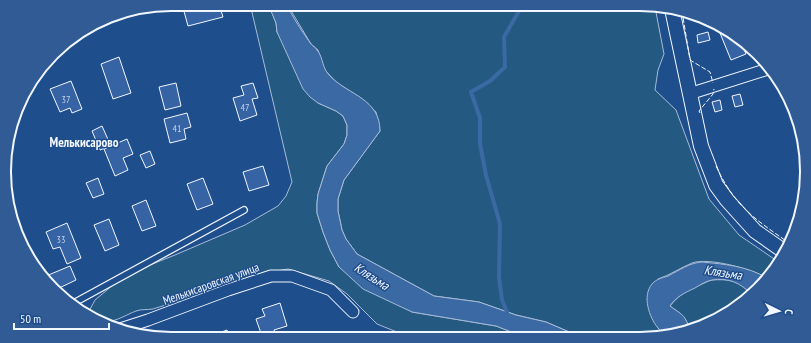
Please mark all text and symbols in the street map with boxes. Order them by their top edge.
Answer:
house number: 37 [62,93,71,106]
house number: 47 [241,101,250,114]
house number: 41 [173,122,182,135]
district label: Мелькисарово [50,134,119,151]
house number: 33 [57,233,66,246]
street label: Мелькисаровская улица [161,259,261,308]
water label: Клязьма [351,259,393,294]
water label: Клязьма [703,261,744,284]
north arrow [759,291,799,331]
scale bar [14,305,109,331]
text: С [782,309,796,315]
text: 50 m [20,311,41,326]

